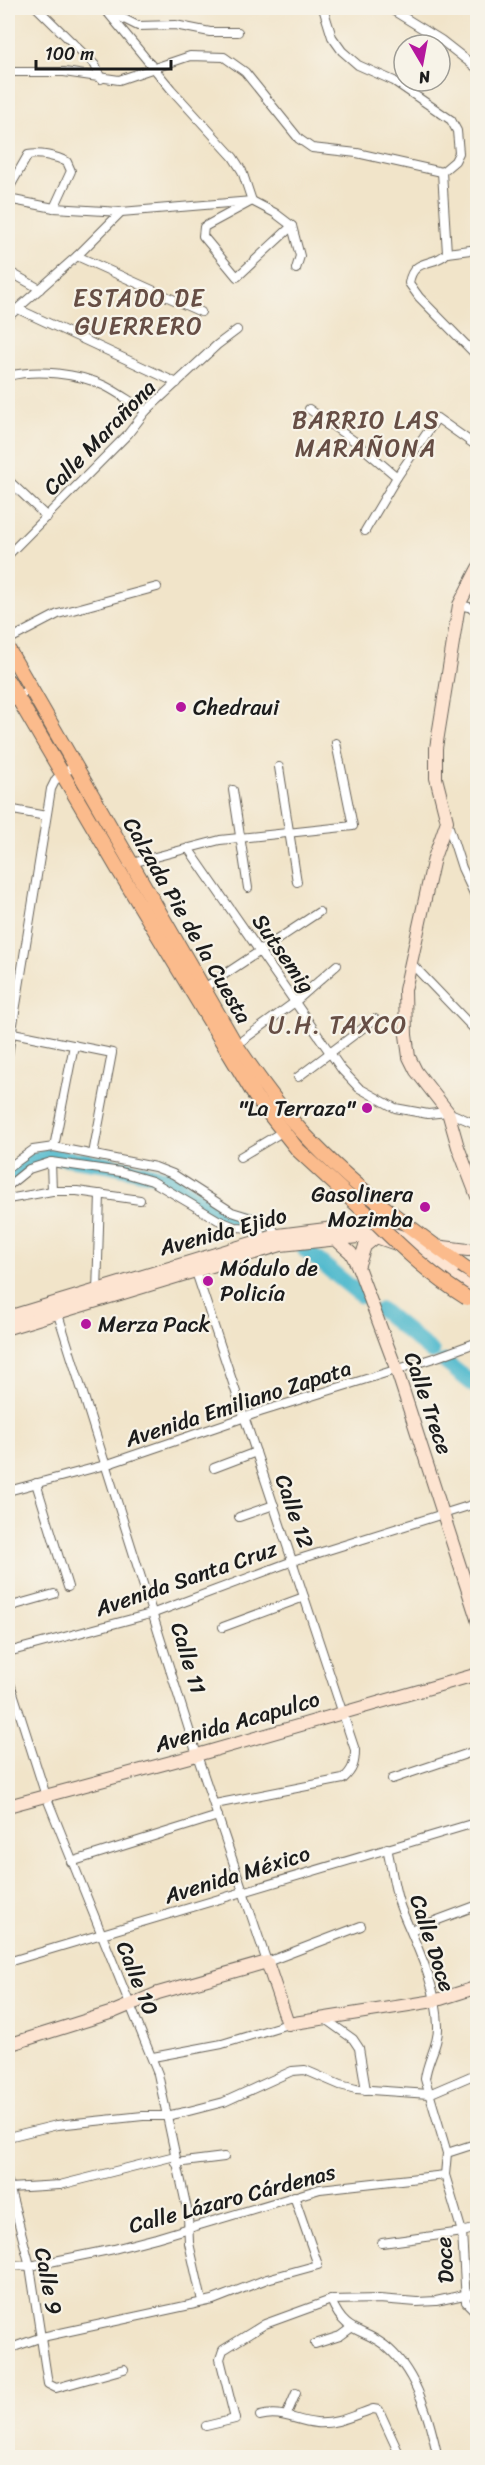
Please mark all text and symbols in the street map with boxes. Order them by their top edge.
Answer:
scale bar [36,33,171,71]
north arrow [392,33,452,93]
text: 100 m [45,38,94,70]
text: N [416,62,433,93]
district label: ESTADO DE GUERRERO [73,277,205,347]
street label: Calle Marañona [33,370,166,505]
district label: BARRIO LAS MARAÑONA [292,399,440,469]
place label: Chedraui [193,688,280,727]
marker: Chedraui [174,700,188,714]
street label: Calzada Pie de la Cuesta [112,809,263,1031]
street label: Sutsemig [242,905,326,1002]
district label: U.H. TAXCO [268,1004,408,1046]
place label: "La Terraza" [238,1089,357,1128]
marker: "La Terraza" [360,1101,374,1115]
place label: Gasolinera Mozimba [311,1175,414,1239]
street label: Avenida Ejido [154,1196,291,1267]
marker: Gasolinera Mozimba [418,1200,432,1214]
place label: Módulo de Policía [220,1249,318,1313]
marker: Módulo de Policía [201,1274,215,1288]
place label: Merza Pack [98,1305,210,1344]
marker: Merza Pack [79,1317,93,1331]
street label: Calle Trece [393,1346,464,1460]
street label: Avenida Emiliano Zapata [119,1348,356,1459]
street label: Calle 12 [264,1469,326,1554]
street label: Avenida Santa Cruz [89,1529,283,1628]
street label: Calle 11 [159,1617,218,1699]
street label: Avenida Acapulco [149,1679,324,1764]
street label: Avenida México [158,1834,315,1915]
street label: Calle Doce [398,1889,467,1997]
street label: Calle 10 [105,1935,170,2022]
street label: Calle Lázaro Cárdenas [124,2152,341,2245]
street label: Doce [423,2235,466,2285]
street label: Calle 9 [23,2244,74,2318]

